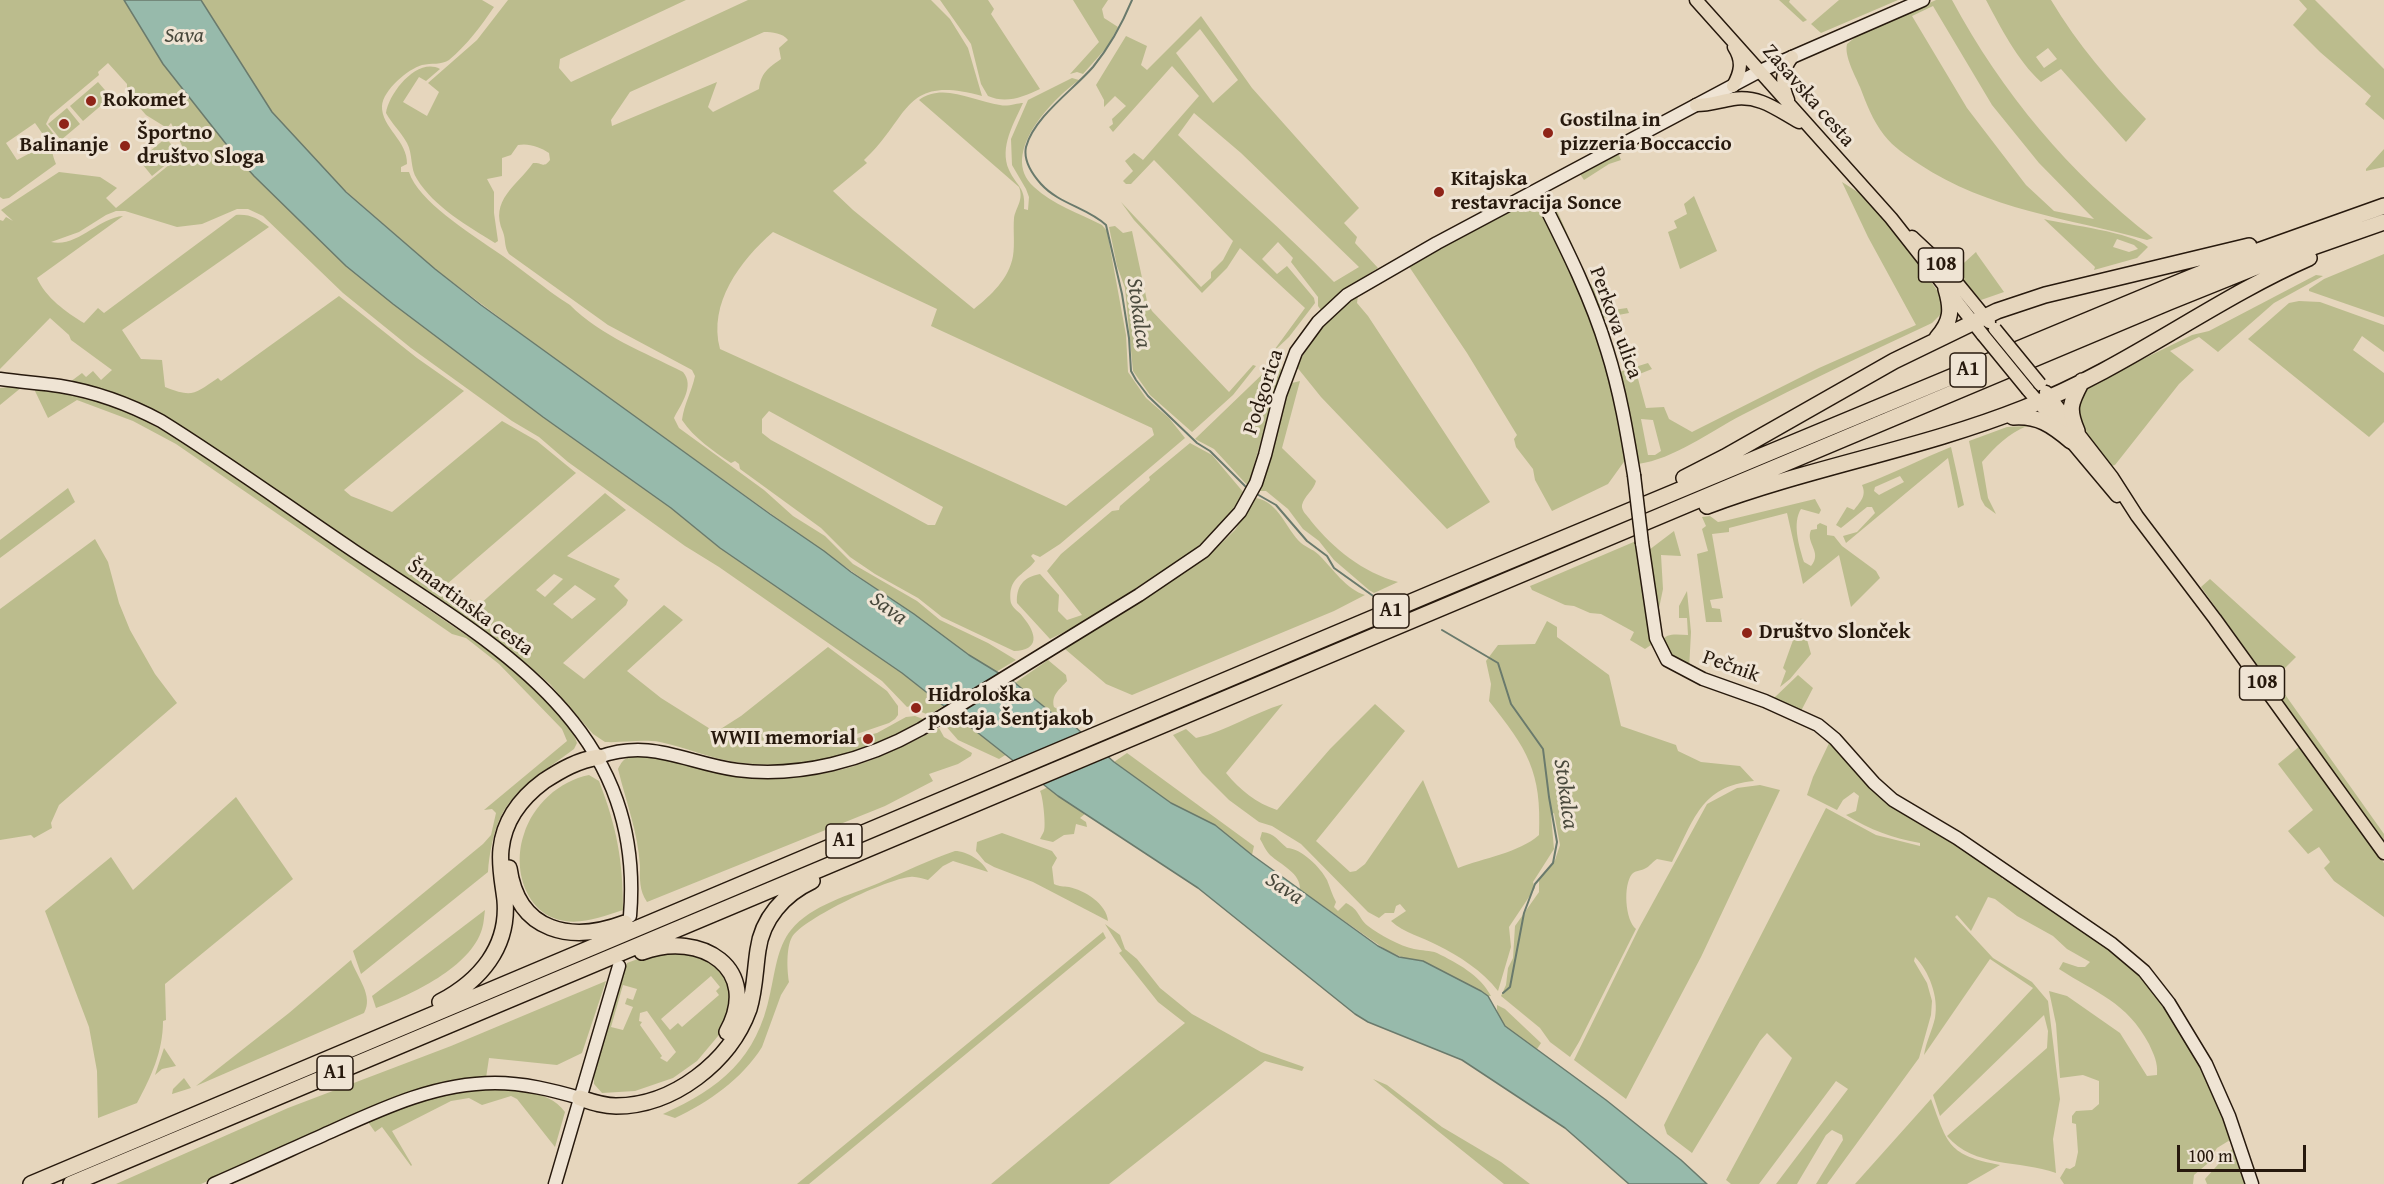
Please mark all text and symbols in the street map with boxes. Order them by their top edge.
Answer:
water label: Sava [164,23,204,49]
street label: Zasavska cesta [1757,39,1859,153]
place label: Rokomet [103,88,186,114]
marker: Rokomet [84,94,98,108]
place label: Gostilna in pizzeria Boccaccio [1560,108,1732,158]
marker: Balinanje [57,117,71,131]
place label: Športno društvo Sloga [137,121,264,171]
marker: Gostilna in pizzeria Boccaccio [1541,126,1555,140]
place label: Balinanje [20,133,108,159]
marker: Športno društvo Sloga [118,139,132,153]
place label: Kitajska restavracija Sonce [1451,167,1622,217]
marker: Kitajska restavracija Sonce [1432,185,1446,199]
road number: 108 [1918,248,1964,282]
street label: Perkova ulica [1583,264,1647,382]
water label: Stokalca [1120,276,1156,350]
street label: Podgorica [1238,346,1290,438]
road number: A1 [1950,353,1986,387]
street label: Šmartinska cesta [402,554,538,662]
water label: Sava [864,587,912,631]
road number: A1 [1373,594,1409,628]
place label: Društvo Slonček [1759,620,1911,646]
marker: Društvo Slonček [1740,626,1754,640]
street label: Pečnik [1699,645,1763,689]
road number: 108 [2240,666,2284,700]
place label: Hidrološka postaja Šentjakob [928,683,1093,733]
marker: Hidrološka postaja Šentjakob [909,701,923,715]
place label: WWII memorial [711,726,856,752]
marker: WWII memorial [861,732,875,746]
water label: Stokalca [1547,757,1583,831]
road number: A1 [826,824,862,858]
water label: Sava [1260,867,1308,911]
road number: A1 [317,1056,353,1090]
scale bar [2180,1133,2309,1171]
text: 100 m [2188,1142,2233,1169]

